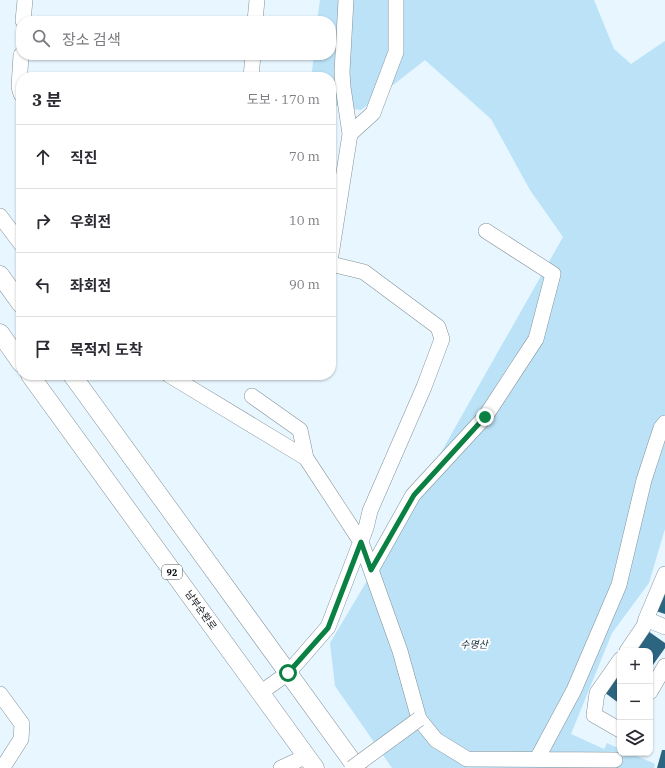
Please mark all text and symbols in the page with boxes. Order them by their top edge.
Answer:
search box [16,16,336,60]
icon: search [30,27,52,49]
text: 장소 검색 [62,30,121,49]
text: 3 분 [32,89,62,111]
text: 도보 · 170 m [247,91,320,108]
icon: ahead [32,146,54,168]
text: 직진 [70,148,98,167]
text: 70 m [289,148,320,165]
icon: right [32,210,54,232]
text: 우회전 [70,212,111,231]
text: 10 m [289,212,320,229]
icon: left [32,274,54,296]
text: 좌회전 [70,276,111,295]
text: 90 m [289,276,320,293]
icon: arrive [32,338,54,360]
text: 목적지 도착 [70,340,142,359]
route end [476,408,494,426]
road number: 92 [162,565,182,579]
street label: 남부순환로 [182,588,220,632]
park label: 수명산 [460,638,490,651]
map controls [617,648,653,756]
button: + [617,648,653,684]
route start [279,664,297,682]
button: − [617,684,653,720]
button: layers [617,720,653,756]

